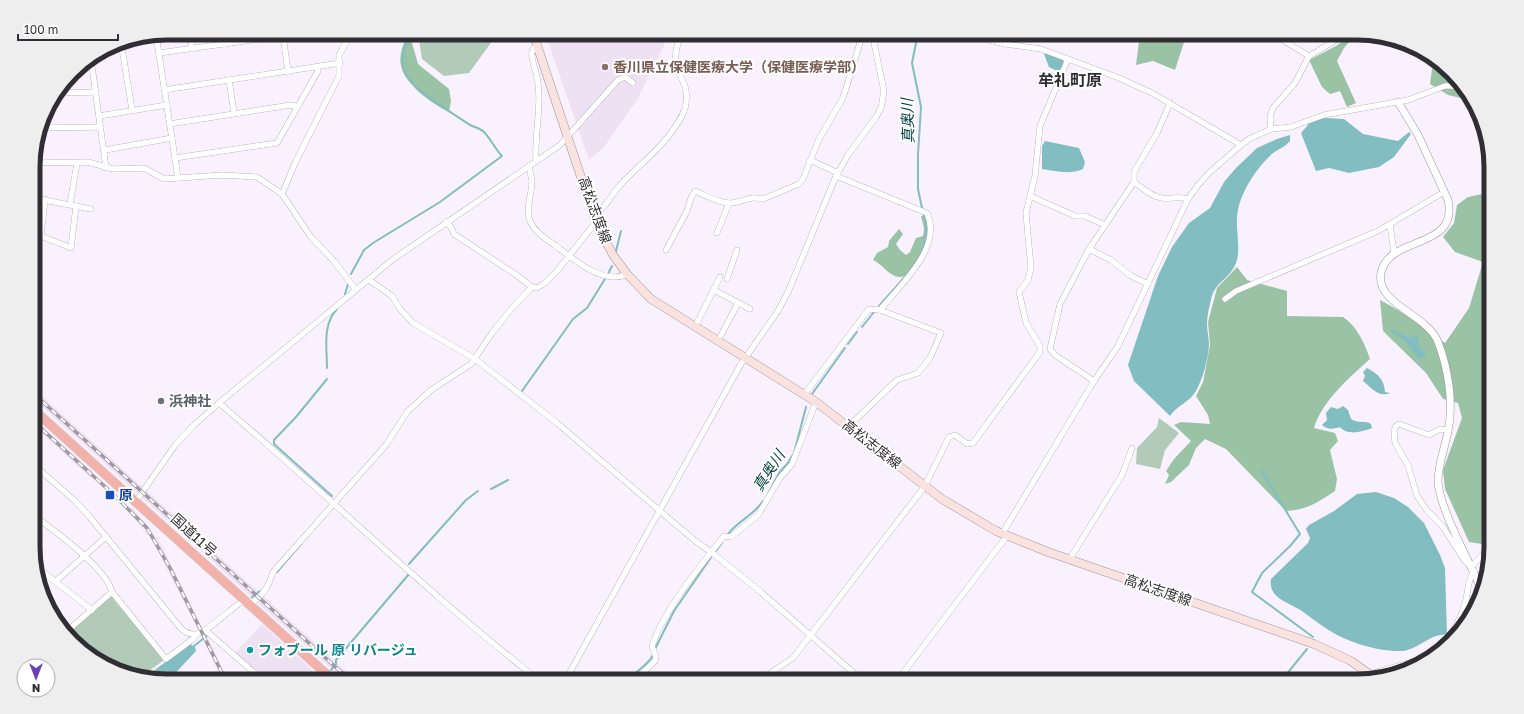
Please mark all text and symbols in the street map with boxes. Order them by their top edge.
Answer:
scale bar [18,16,118,42]
text: 100 m [24,22,58,37]
place label: 香川県立保健医療大学（保健医療学部） [613,58,865,75]
marker: 香川県立保健医療大学（保健医療学部） [600,62,610,72]
district label: 牟礼町原 [1038,70,1102,90]
water label: 真奥川 [897,96,917,144]
street label: 高松志度線 [576,174,615,246]
place label: 浜神社 [169,392,211,409]
marker: 浜神社 [156,396,166,406]
street label: 高松志度線 [839,415,905,472]
water label: 真奥川 [748,445,789,494]
place label: 原 [119,486,133,503]
marker: 原 [104,489,116,501]
street label: 国道11号 [168,510,221,560]
street label: 高松志度線 [1122,570,1194,609]
place label: フォブール 原 リバージュ [258,641,418,658]
marker: フォブール 原 リバージュ [245,645,255,655]
north arrow [16,658,56,698]
text: N [32,682,40,695]

